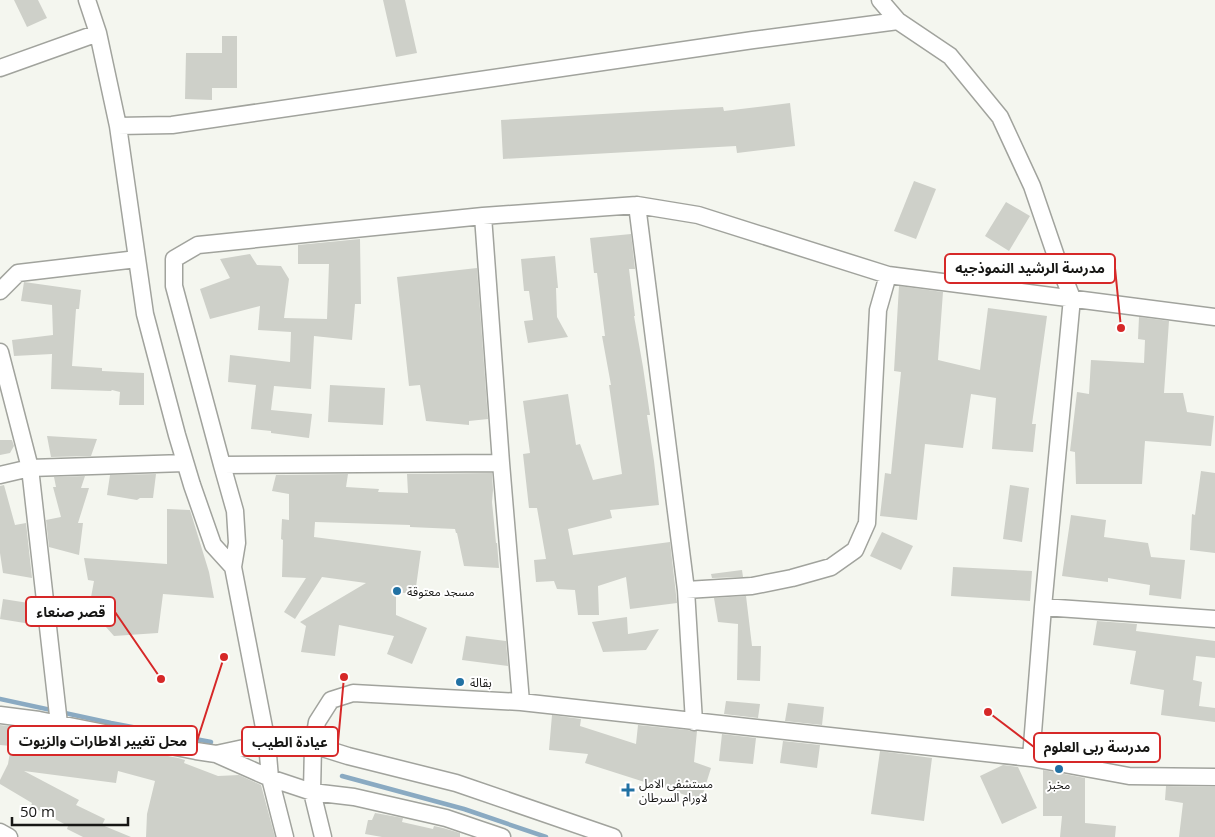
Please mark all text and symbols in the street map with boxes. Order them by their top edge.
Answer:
callout: مدرسة الرشيد النموذجيه [945,254,1115,283]
text: مدرسة الرشيد النموذجيه [955,258,1105,277]
place label: مسجد معتوقة [407,583,475,600]
marker: مسجد معتوقة [391,585,403,597]
callout: قصر صنعاء [26,597,115,626]
text: قصر صنعاء [37,602,105,621]
place label: بقالة [470,674,492,691]
marker: بقالة [454,676,466,688]
callout: محل تغيير الاطارات والزيوت [8,726,197,755]
callout: عيادة الطيب [242,727,338,756]
text: محل تغيير الاطارات والزيوت [19,731,187,750]
text: عيادة الطيب [252,732,328,751]
callout: مدرسة ربى العلوم [1034,733,1160,762]
text: مدرسة ربى العلوم [1044,737,1150,758]
marker: مخبز [1053,763,1065,775]
place label: مستشفى الامل لاورام السرطان [639,775,713,807]
place label: مخبز [1047,776,1070,793]
marker: مستشفى الامل لاورام السرطان [621,783,635,797]
scale bar [12,794,129,826]
text: 50 m [20,801,55,821]

